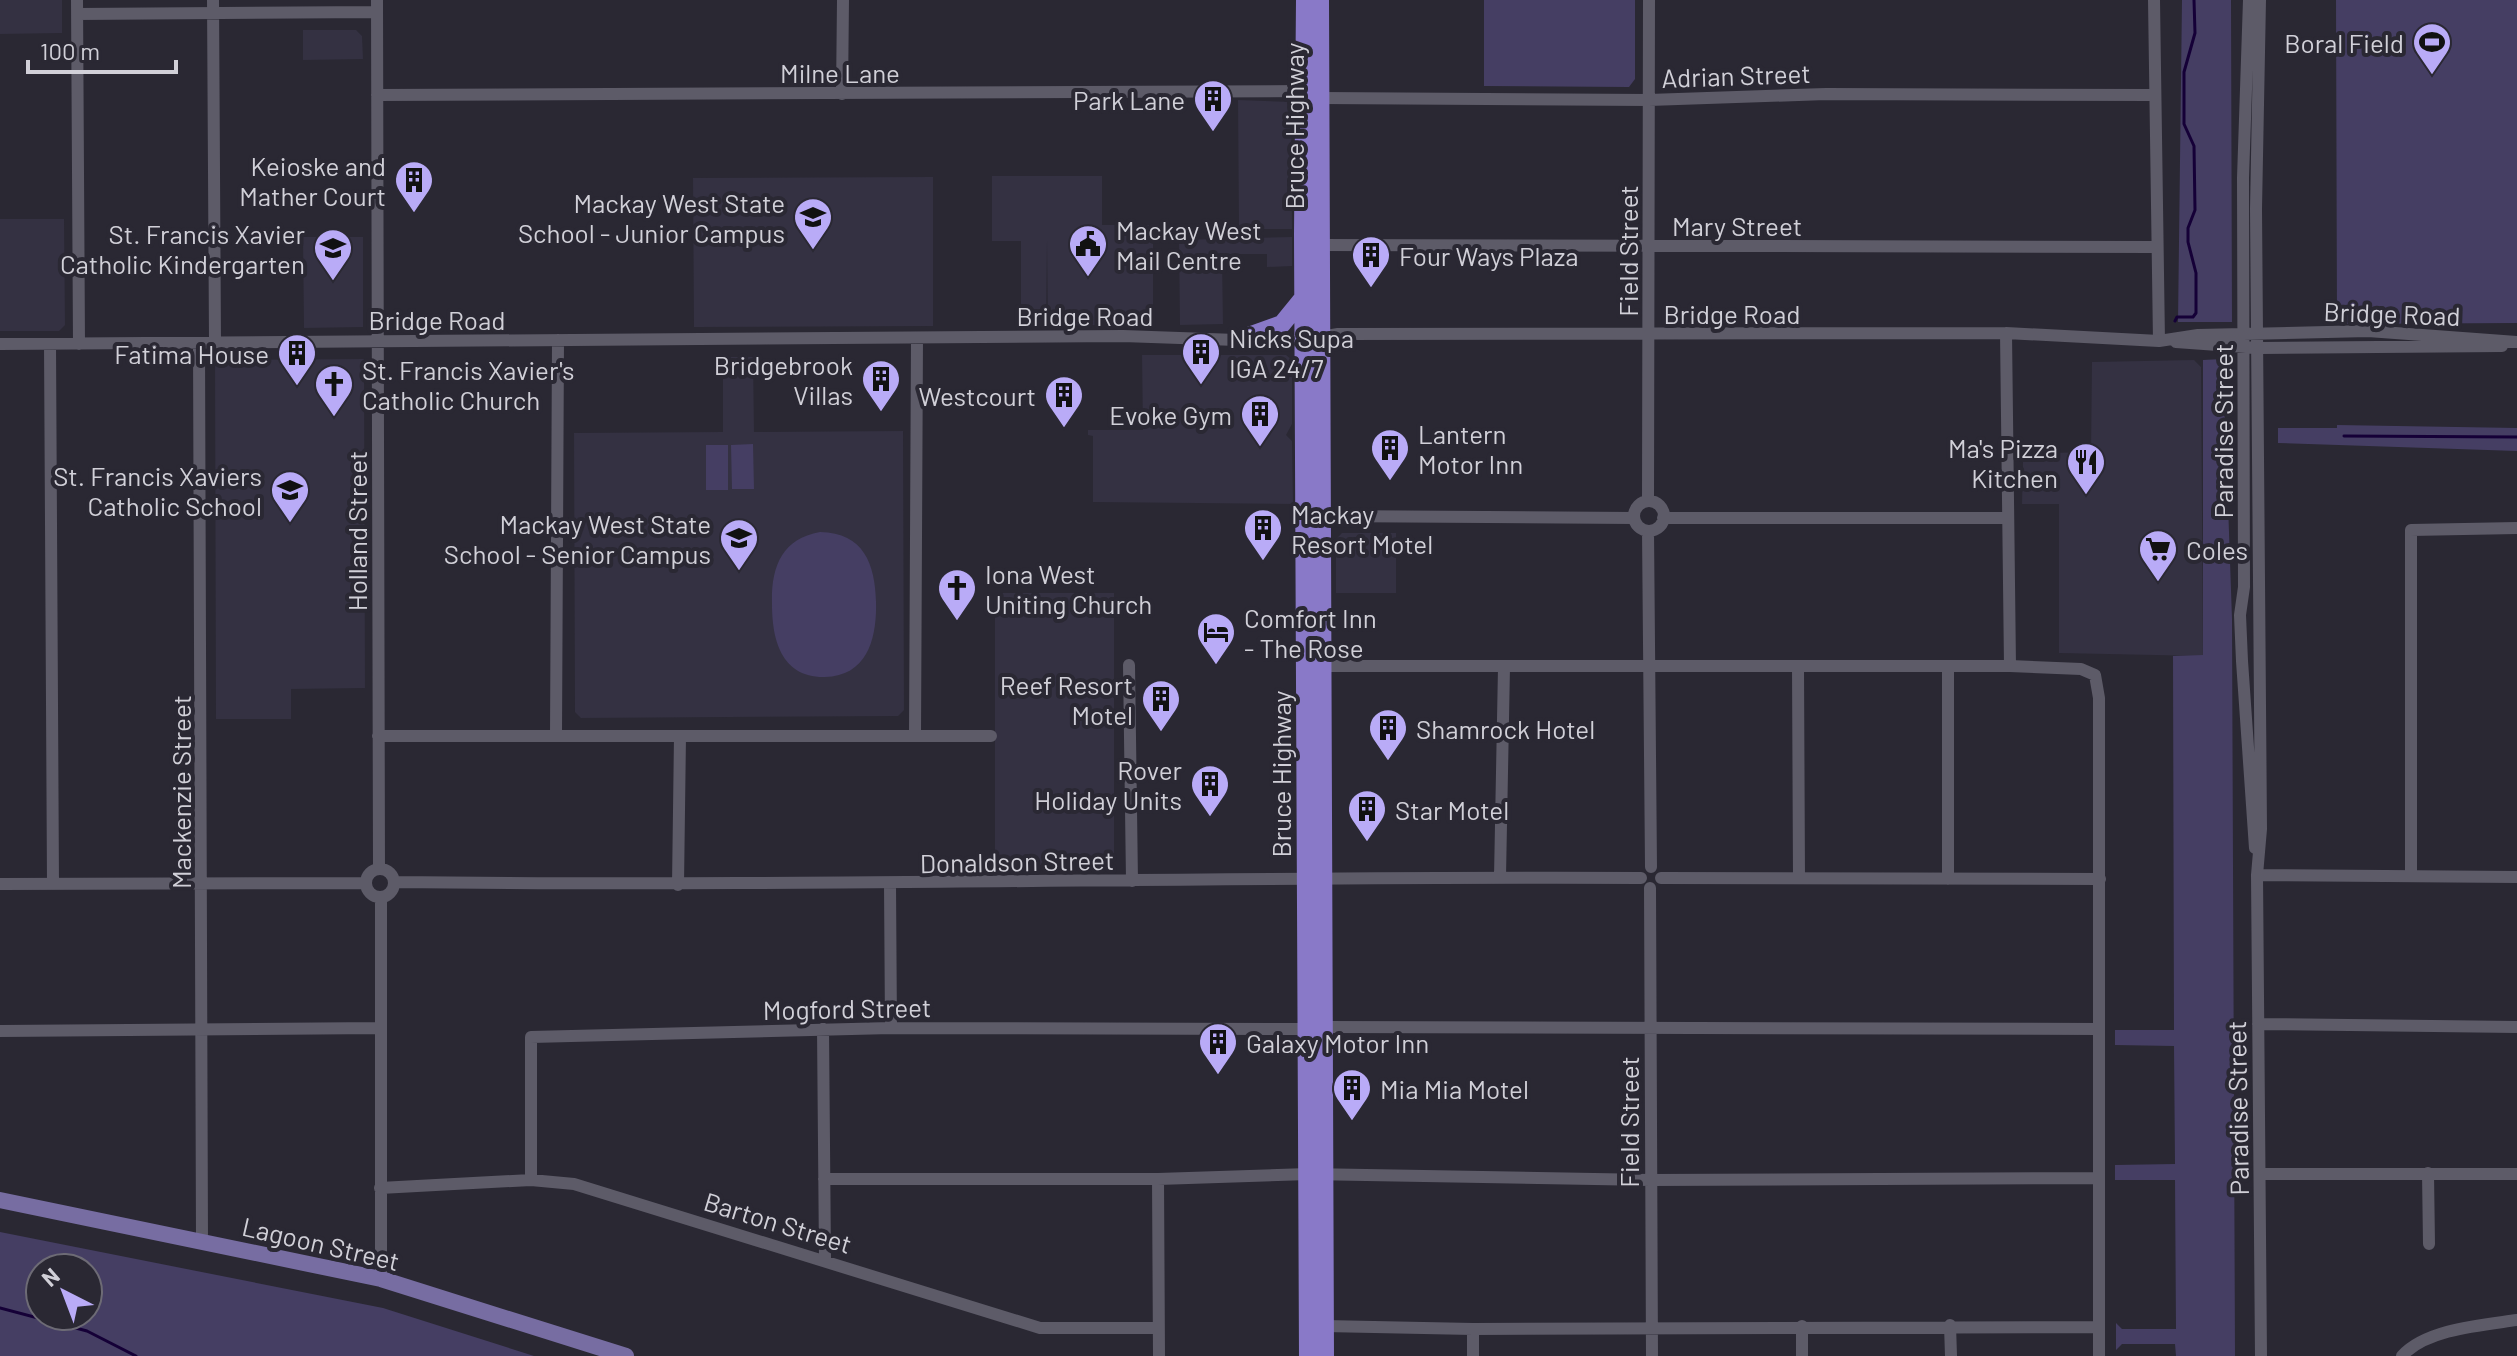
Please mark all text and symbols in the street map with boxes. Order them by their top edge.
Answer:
sports icon: Boral Field [2411,21,2453,76]
scale bar [28,24,176,74]
place label: Boral Field [2284,27,2404,58]
text: 100 m [40,36,100,65]
street label: Bruce Highway [1278,42,1309,210]
street label: Milne Lane [780,57,900,88]
street label: Adrian Street [1661,57,1811,93]
building icon: Park Lane [1192,78,1234,133]
place label: Park Lane [1073,84,1185,115]
place label: Keioske and Mather Court [239,150,386,211]
building icon: Keioske and Mather Court [393,159,435,214]
street label: Field Street [1612,185,1643,317]
place label: Mackay West State School - Junior Campus [518,187,785,248]
school or university icon: Mackay West State School - Junior Campus [792,196,834,251]
street label: Mary Street [1672,210,1802,241]
place label: Mackay West Mail Centre [1116,214,1262,275]
place label: St. Francis Xavier Catholic Kindergarten [60,218,306,279]
public building icon: Mackay West Mail Centre [1067,223,1109,278]
school or university icon: St. Francis Xavier Catholic Kindergarten [312,227,354,282]
building icon: Four Ways Plaza [1350,234,1392,289]
place label: Four Ways Plaza [1399,240,1579,271]
street label: Bridge Road [2323,295,2461,331]
street label: Bridge Road [1663,298,1801,329]
street label: Bridge Road [1016,300,1154,331]
street label: Bridge Road [368,304,506,335]
place label: Nicks Supa IGA 24/7 [1229,322,1354,383]
building icon: Nicks Supa IGA 24/7 [1180,331,1222,386]
building icon: Fatima House [276,332,318,387]
place label: Fatima House [114,338,269,369]
street label: Paradise Street [2207,344,2238,518]
place label: Bridgebrook Villas [714,349,853,410]
place label: St. Francis Xavier's Catholic Church [362,354,574,415]
building icon: Bridgebrook Villas [860,358,902,413]
church icon: St. Francis Xavier's Catholic Church [313,363,355,418]
building icon: Westcourt [1043,374,1085,429]
place label: Westcourt [918,380,1036,411]
building icon: Evoke Gym [1239,393,1281,448]
place label: Evoke Gym [1109,399,1232,430]
place label: Lantern Motor Inn [1418,418,1523,479]
building icon: Lantern Motor Inn [1369,427,1411,482]
place label: Ma's Pizza Kitchen [1948,432,2058,493]
restaurant icon: Ma's Pizza Kitchen [2065,441,2107,496]
street label: Holland Street [341,451,372,611]
place label: St. Francis Xaviers Catholic School [53,460,262,521]
school or university icon: St. Francis Xaviers Catholic School [269,469,311,524]
place label: Mackay Resort Motel [1291,498,1433,559]
building icon: Mackay Resort Motel [1242,507,1284,562]
place label: Mackay West State School - Senior Campus [444,508,711,569]
school or university icon: Mackay West State School - Senior Campus [718,517,760,572]
supermarket icon: Coles [2137,528,2179,583]
place label: Coles [2186,534,2248,565]
place label: Iona West Uniting Church [985,558,1152,619]
church icon: Iona West Uniting Church [936,567,978,622]
place label: Comfort Inn - The Rose [1244,602,1377,663]
hotel icon: Comfort Inn - The Rose [1195,611,1237,666]
place label: Reef Resort Motel [1000,669,1133,730]
building icon: Reef Resort Motel [1140,678,1182,733]
street label: Bruce Highway [1265,690,1296,858]
street label: Mackenzie Street [165,695,196,889]
building icon: Shamrock Hotel [1367,707,1409,762]
place label: Shamrock Hotel [1416,713,1595,744]
place label: Rover Holiday Units [1034,754,1183,815]
building icon: Rover Holiday Units [1189,763,1231,818]
building icon: Star Motel [1346,788,1388,843]
place label: Star Motel [1395,794,1509,825]
street label: Donaldson Street [919,844,1115,878]
street label: Mogford Street [762,991,932,1025]
street label: Paradise Street [2220,1020,2254,1196]
building icon: Galaxy Motor Inn [1197,1021,1239,1076]
place label: Galaxy Motor Inn [1246,1027,1429,1058]
street label: Field Street [1613,1056,1644,1188]
building icon: Mia Mia Motel [1331,1067,1373,1122]
place label: Mia Mia Motel [1380,1073,1529,1104]
street label: Barton Street [700,1185,856,1259]
street label: Lagoon Street [239,1210,403,1276]
north arrow [24,1252,104,1332]
text: N [36,1262,64,1291]

